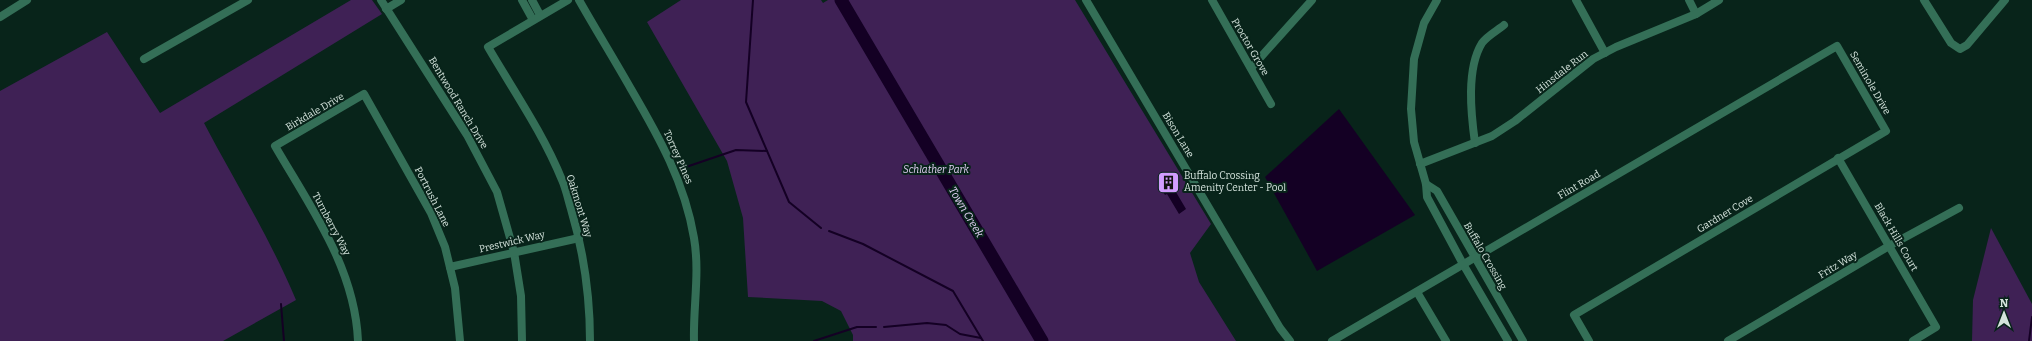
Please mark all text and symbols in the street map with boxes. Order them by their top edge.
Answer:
street label: Proctor Grove [1229,16,1271,78]
street label: Hinsdale Run [1534,48,1591,96]
street label: Seminole Drive [1847,49,1893,117]
street label: Bentwood Ranch Drive [426,55,490,151]
street label: Birkdale Drive [284,91,346,133]
street label: Bison Lane [1160,110,1196,160]
street label: Torrey Pines [661,128,695,186]
park label: Schlather Park [903,164,970,176]
street label: Portrush Lane [412,165,452,229]
street label: Flint Road [1556,168,1602,202]
building icon: Buffalo Crossing Amenity Center - Pool [1155,169,1181,195]
place label: Buffalo Crossing Amenity Center - Pool [1184,170,1286,194]
street label: Oakmont Way [564,173,594,240]
water label: Town Creek [946,184,987,241]
street label: Turnberry Way [309,190,353,258]
street label: Gardner Cove [1695,193,1755,235]
street label: Black Hills Court [1872,201,1921,274]
street label: Buffalo Crossing [1461,220,1509,292]
street label: Prestwick Way [478,228,547,255]
street label: Fritz Way [1816,248,1860,281]
north arrow [1984,293,2024,333]
text: N [2000,297,2009,310]

